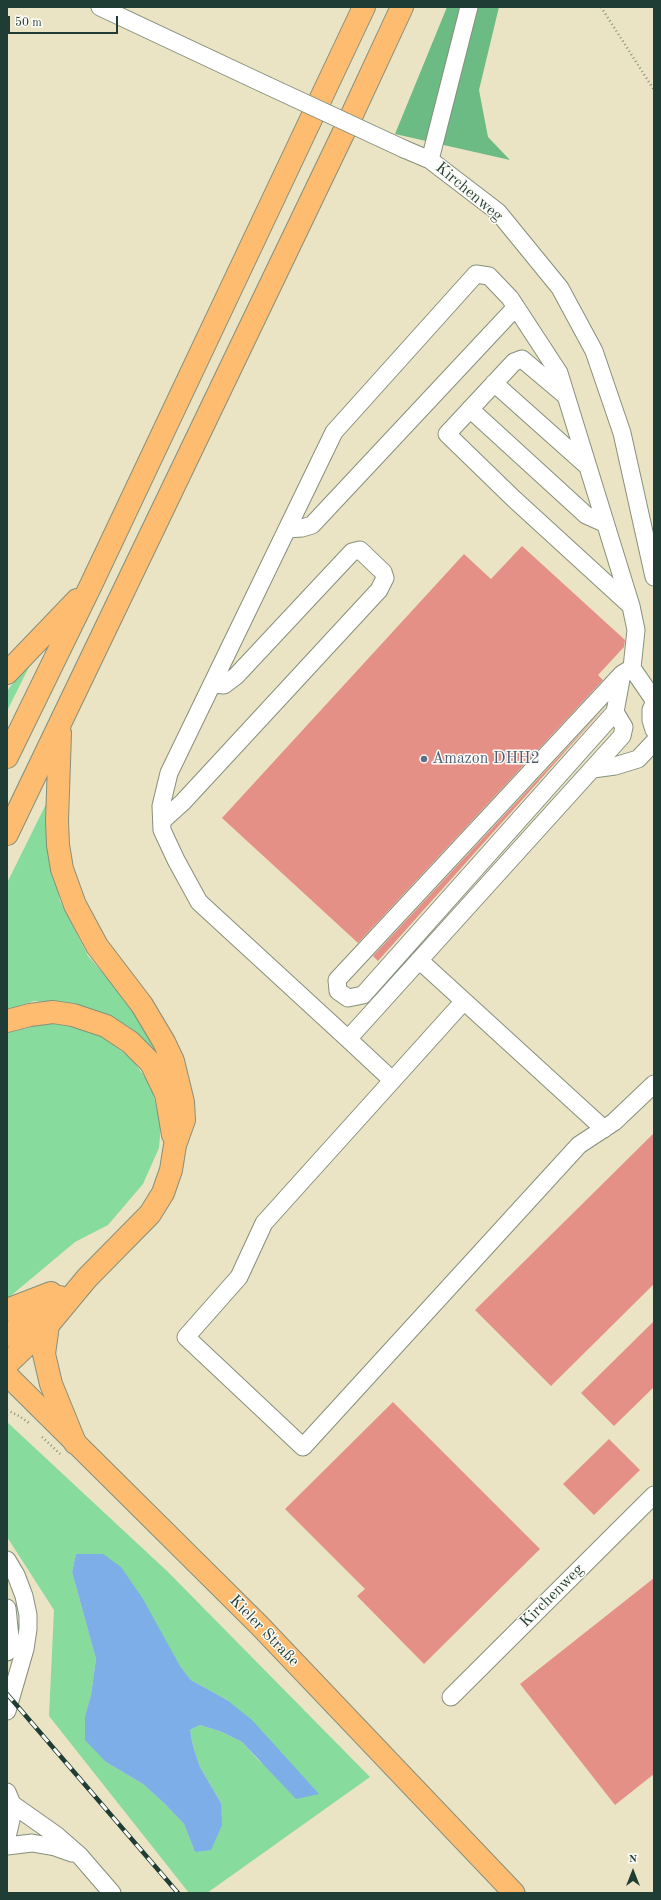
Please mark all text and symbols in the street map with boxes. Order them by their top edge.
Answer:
scale bar [10,8,120,34]
text: 50 m [15,17,42,29]
street label: Kirchenweg [431,158,507,226]
place label: Amazon DHH2 [432,749,540,769]
marker: Amazon DHH2 [419,754,429,764]
street label: Kirchenweg [516,1560,588,1632]
street label: Kieler Straße [225,1591,303,1671]
north arrow [613,1852,653,1892]
text: N [629,1854,637,1865]

